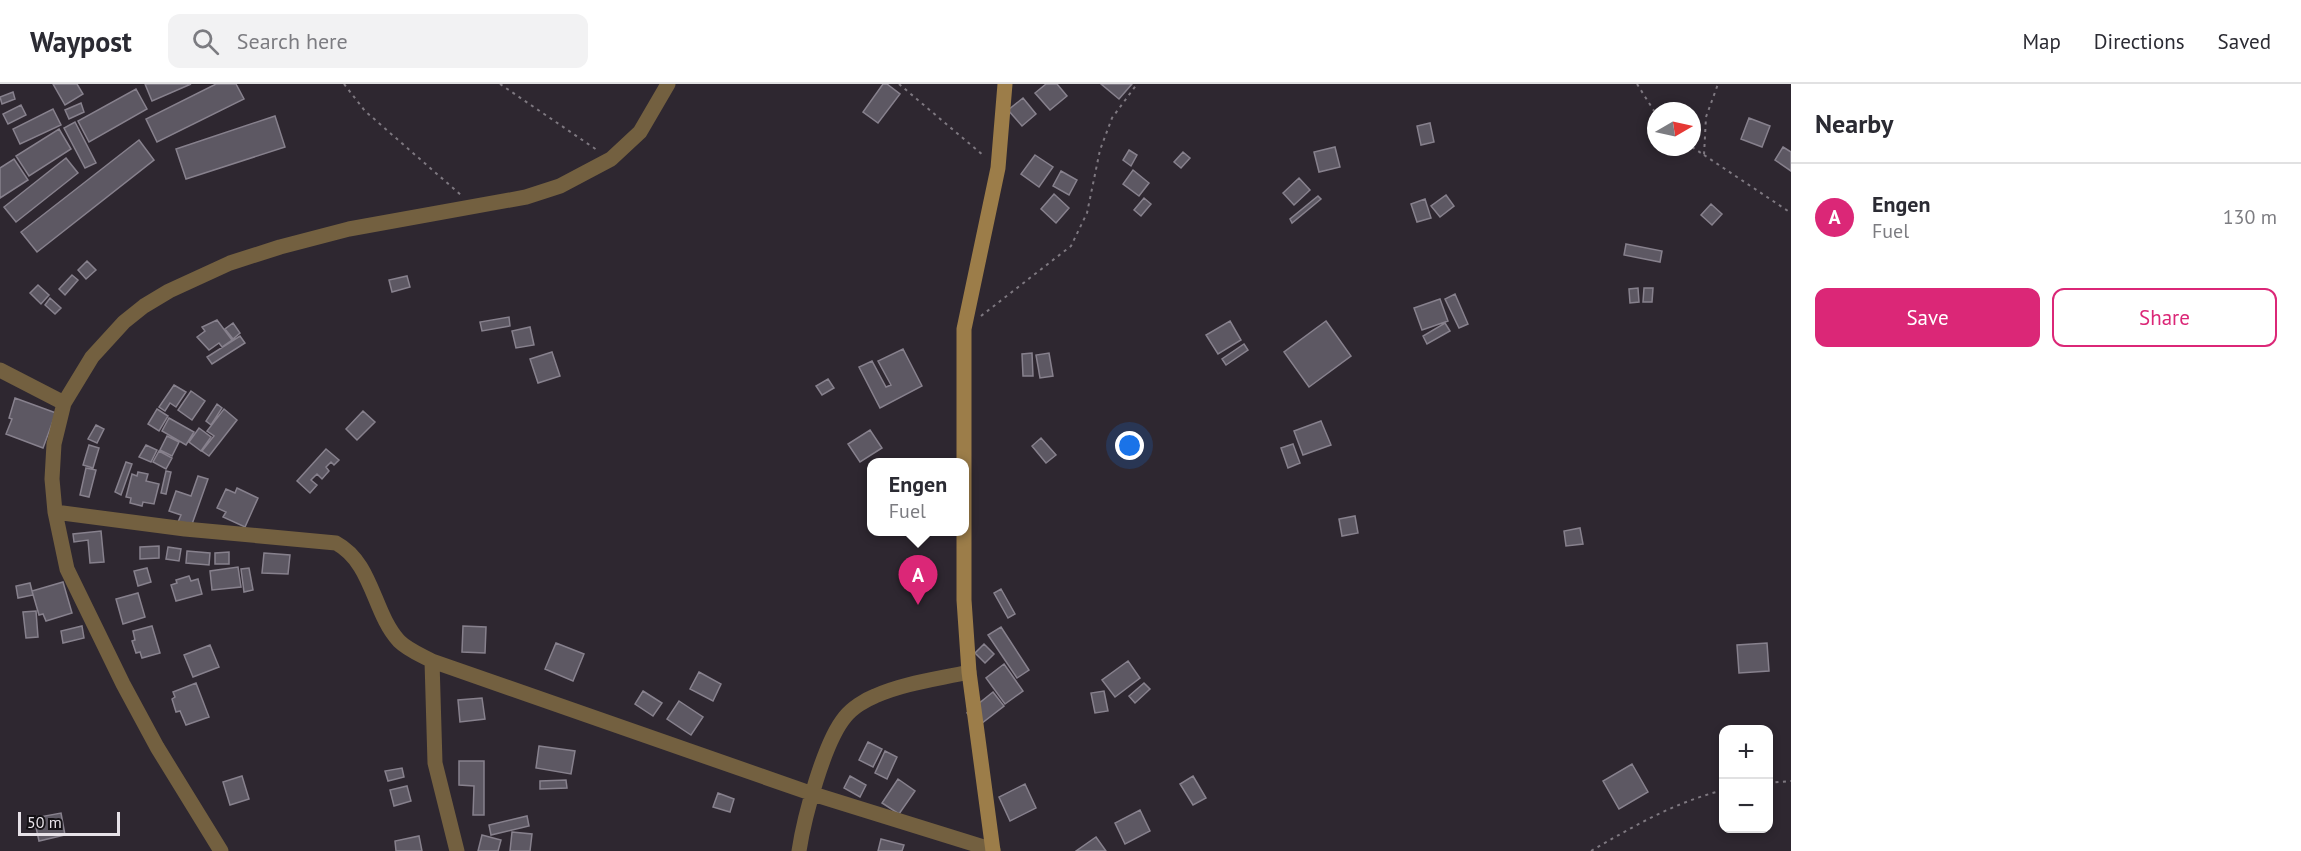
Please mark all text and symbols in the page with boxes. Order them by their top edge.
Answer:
search box [168,14,588,68]
text: Waypost [30,23,132,60]
icon: search [189,25,222,58]
text: Search here [237,27,348,55]
text: Map [2022,28,2061,55]
text: Directions [2094,28,2185,55]
text: Saved [2218,28,2271,55]
north arrow [1647,102,1701,156]
text: Nearby [1815,107,1893,140]
text: Engen [1872,190,1930,218]
text: A [1828,204,1841,230]
text: 130 m [2223,204,2277,230]
text: Fuel [1872,218,1909,244]
button: Save [1815,288,2040,347]
button: Share [2052,288,2277,347]
your location [1115,431,1144,460]
popup [867,458,969,536]
text: Engen [889,470,947,498]
text: Fuel [889,498,926,524]
pin: A [898,556,938,605]
map controls [1719,725,1773,833]
button: + [1719,725,1773,779]
button: − [1719,779,1773,833]
scale bar [18,809,120,836]
text: 50 m [27,812,62,832]

